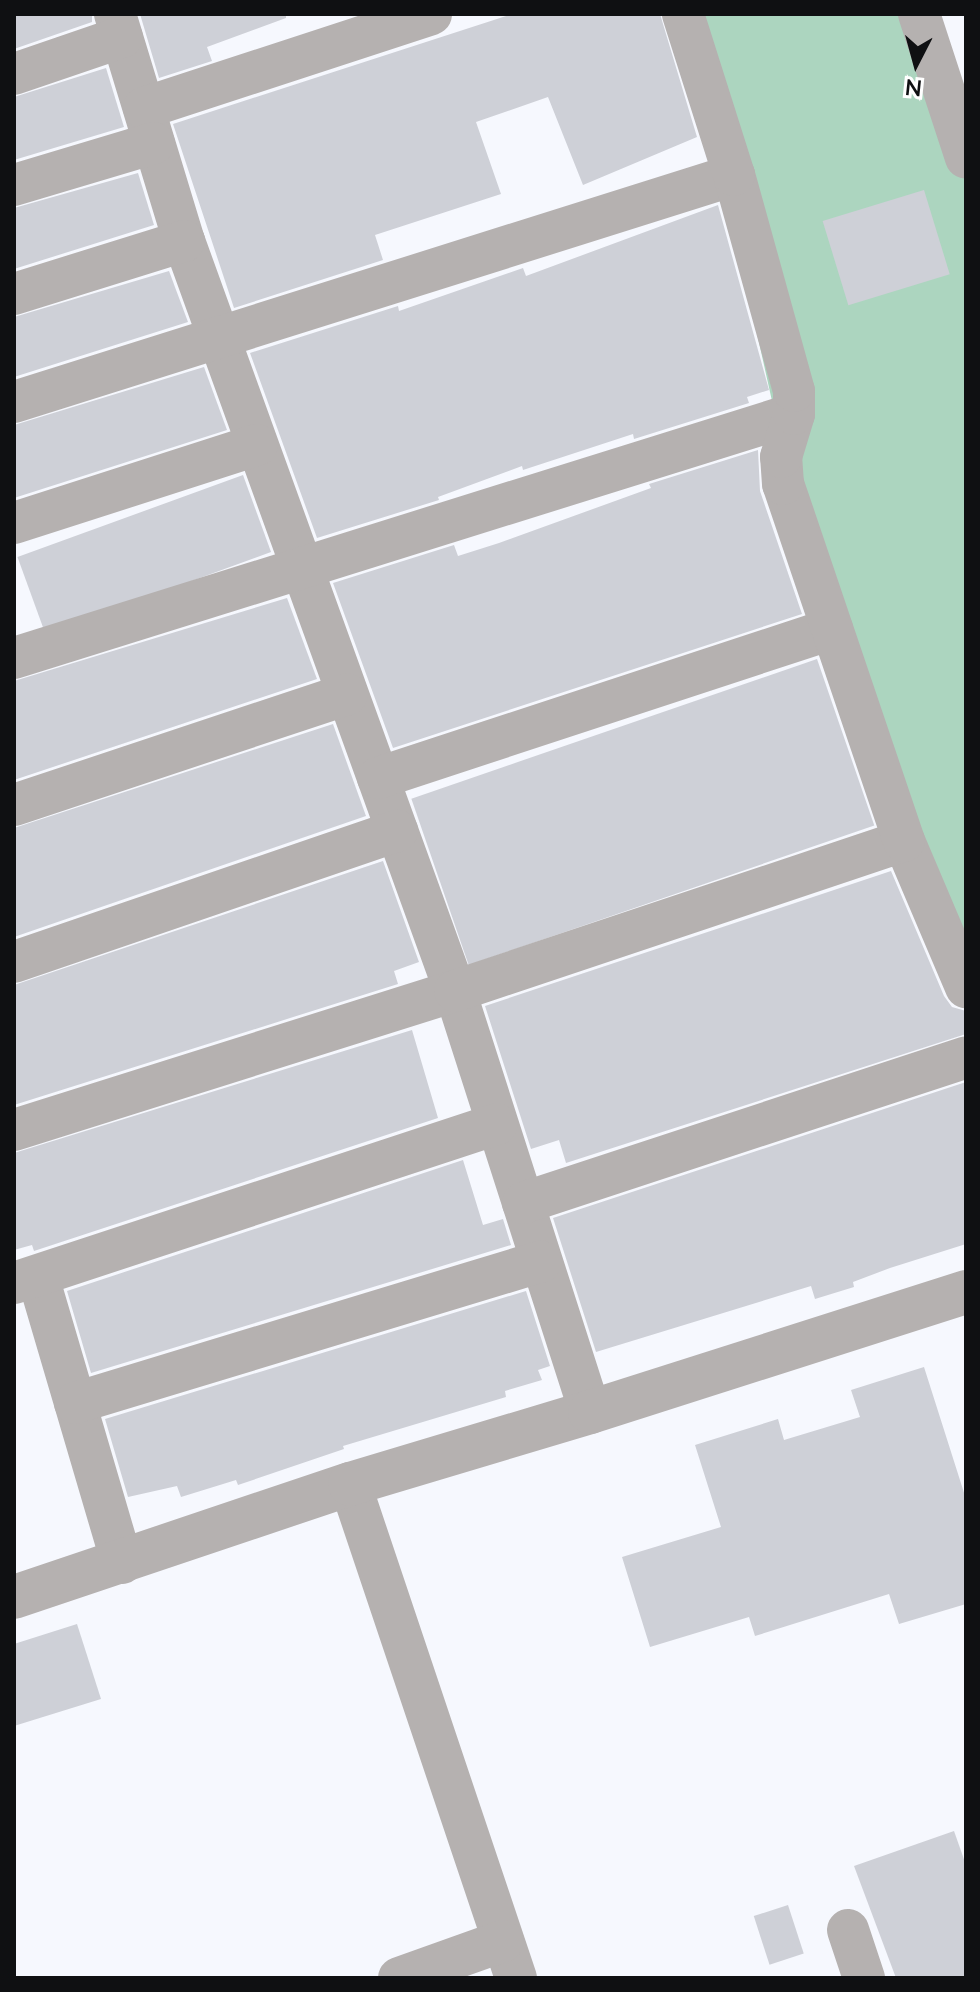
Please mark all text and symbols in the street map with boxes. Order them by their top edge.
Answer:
north arrow [876,24,956,104]
text: N [904,74,923,103]

